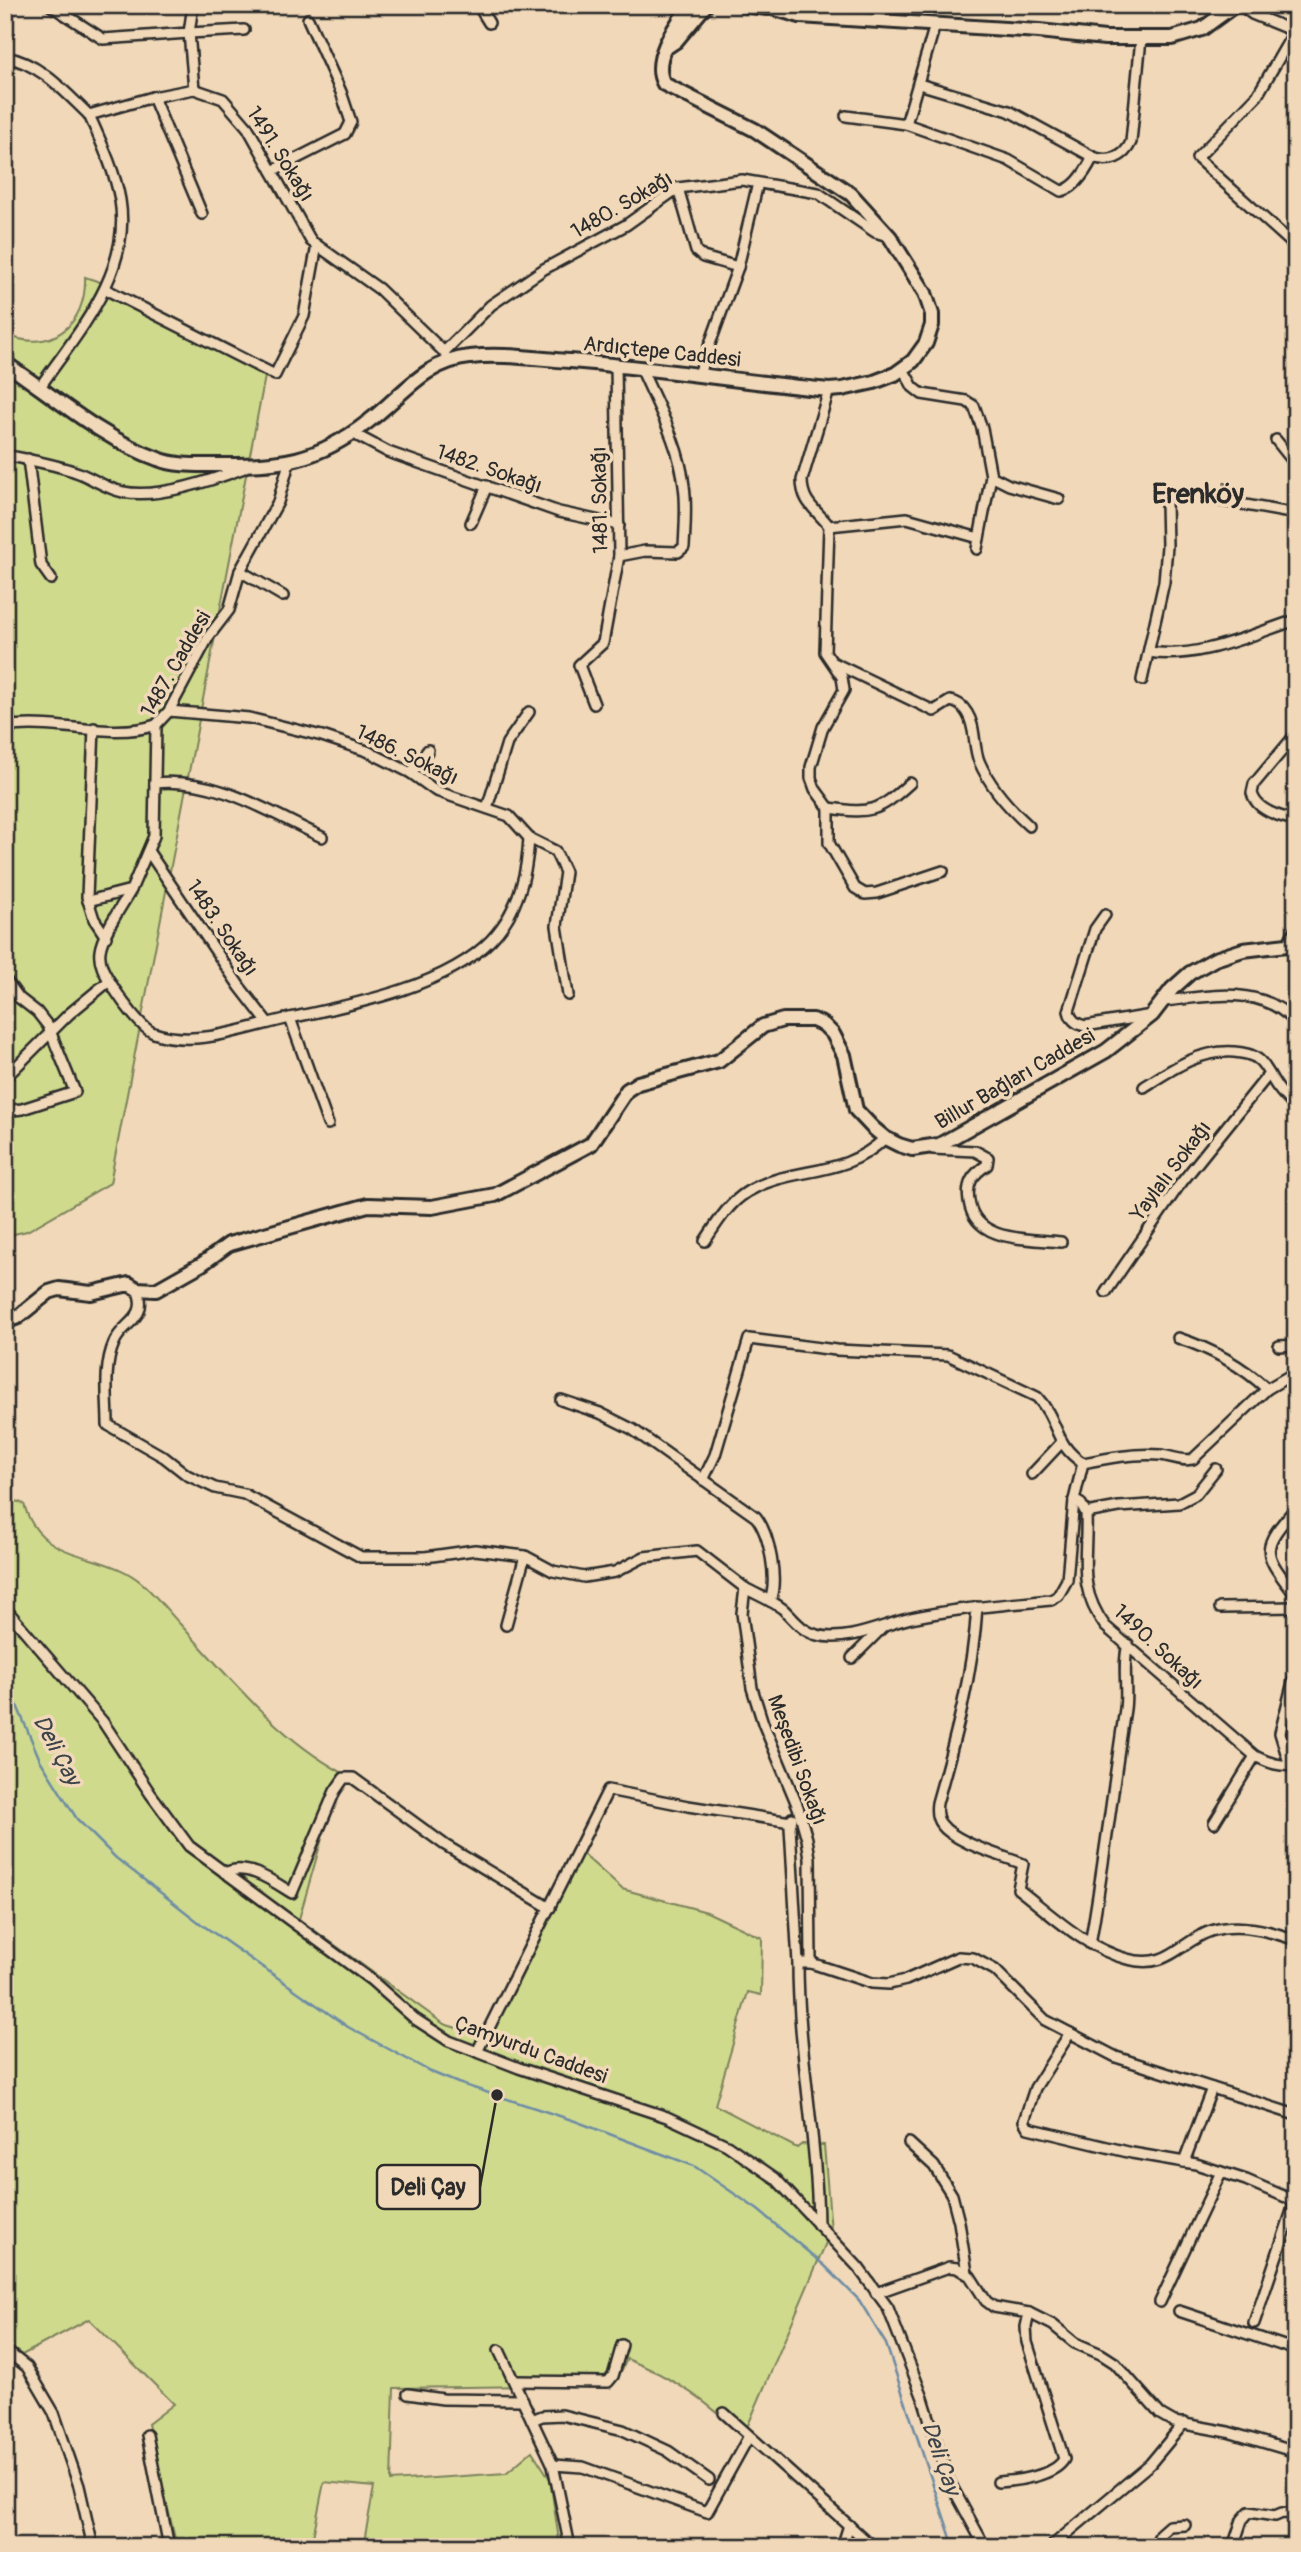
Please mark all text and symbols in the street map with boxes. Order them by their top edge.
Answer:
street label: 1491. Sokağı [240,101,320,207]
street label: 1480. Sokağı [566,165,678,245]
street label: Ardıçtepe Caddesi [582,330,742,374]
street label: 1482. Sokağı [432,438,546,500]
street label: 1481. Sokağı [586,446,614,554]
district label: Erenköy [1152,477,1244,512]
street label: 1487. Caddesi [135,606,217,722]
street label: 1486. Sokağı [351,719,463,791]
street label: 1483. Sokağı [180,875,264,981]
street label: Billur Bağları Caddesi [930,1022,1100,1136]
street label: Yaylalı Sokağı [1124,1115,1218,1227]
street label: 1490. Sokağı [1107,1598,1209,1696]
street label: Meşedibi Sokağı [761,1691,833,1829]
water label: Deli Çay [27,1710,89,1793]
street label: Çamyurdu Caddesi [451,2010,611,2090]
callout: Deli Çay [377,2165,480,2209]
text: Deli Çay [390,2173,466,2202]
water label: Deli Çay [915,2418,968,2501]

